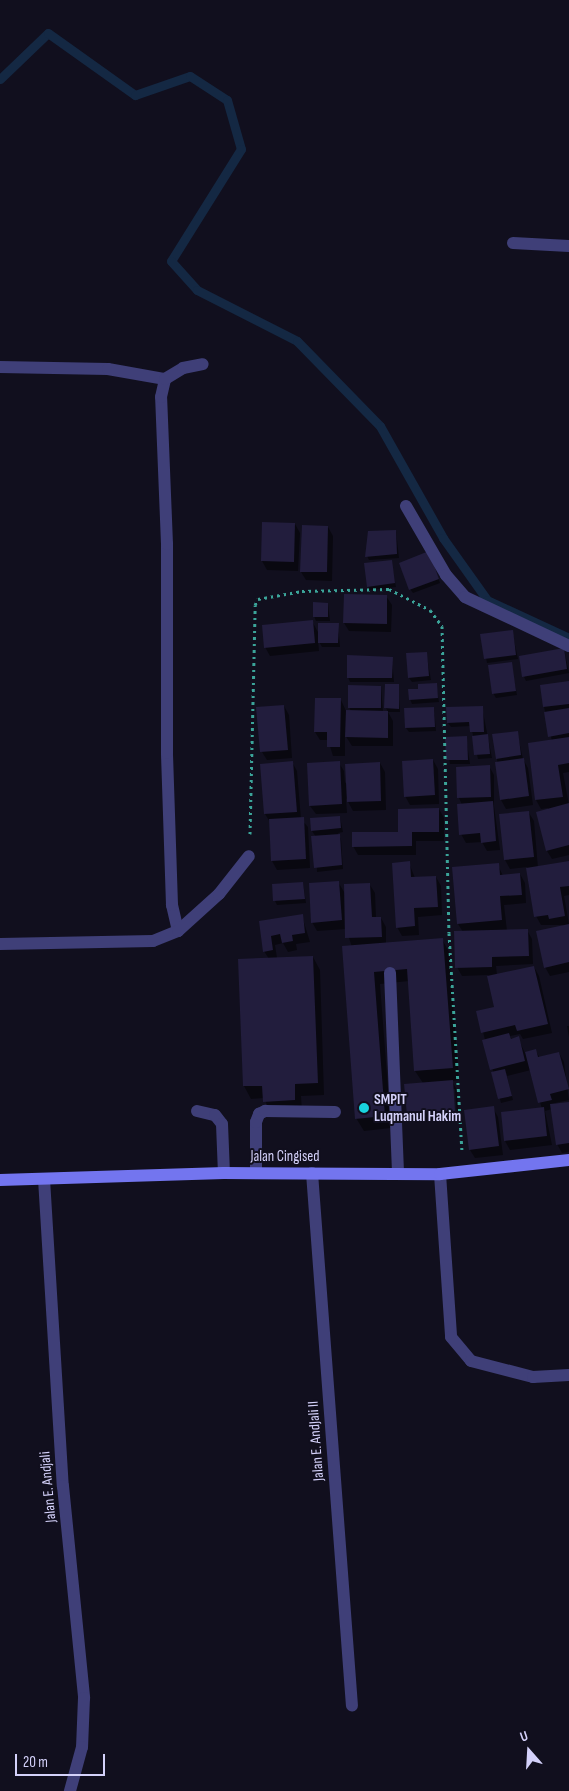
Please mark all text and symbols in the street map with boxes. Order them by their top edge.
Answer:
place label: SMPIT Luqmanul Hakim [374,1090,461,1125]
marker: SMPIT Luqmanul Hakim [358,1102,370,1114]
street label: Jalan Cingised [250,1148,320,1166]
street label: Jalan E. AndJali II [304,1400,328,1482]
street label: Jalan E. Andjali [36,1451,60,1523]
north arrow [504,1726,554,1776]
text: U [518,1727,530,1746]
scale bar [18,1744,108,1776]
text: 20 m [23,1753,48,1772]

